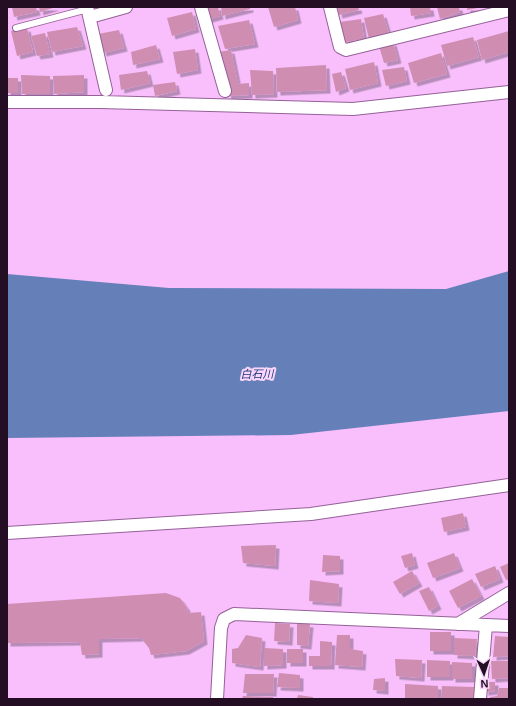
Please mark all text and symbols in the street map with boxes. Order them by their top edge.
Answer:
water label: 白石川 [240,368,275,380]
north arrow [464,654,504,694]
text: N [480,678,489,690]

